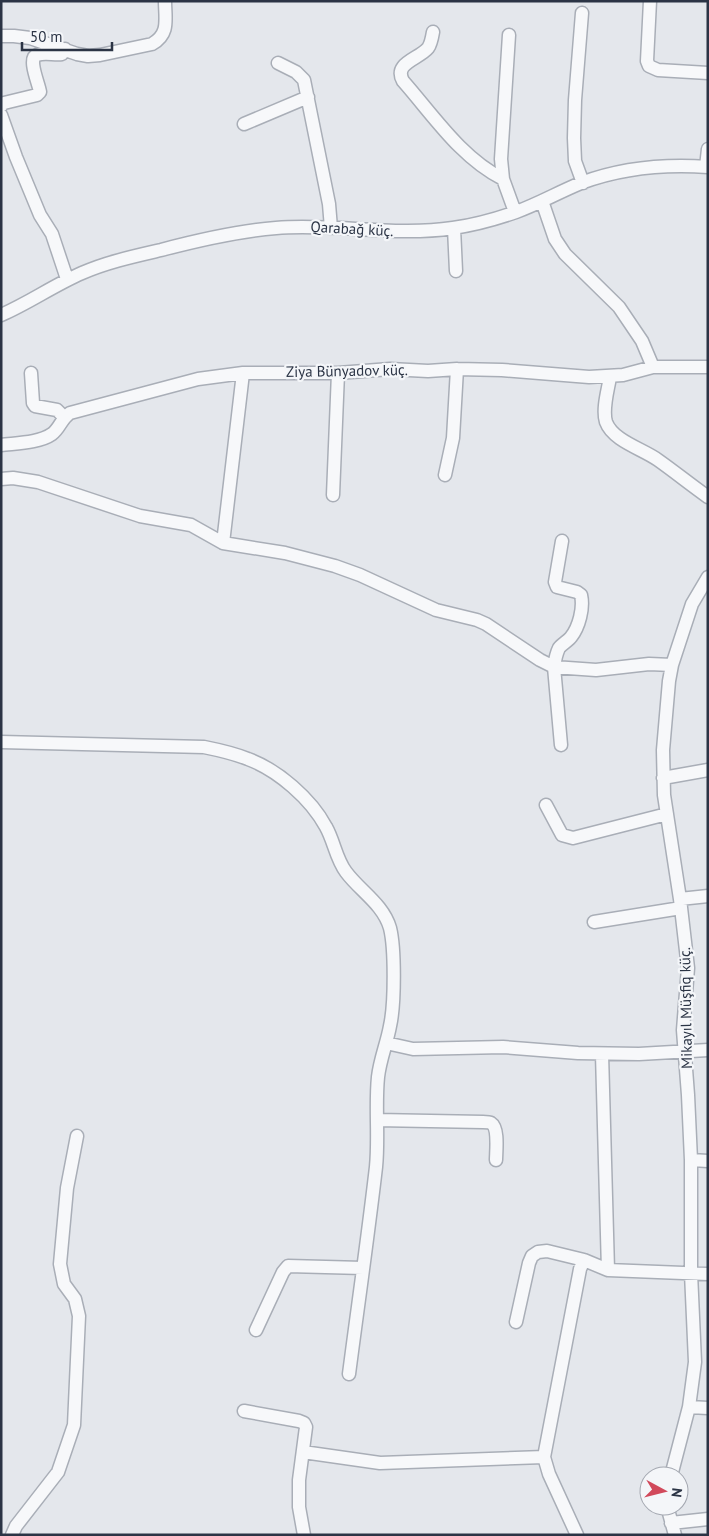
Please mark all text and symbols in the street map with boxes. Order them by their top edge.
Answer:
scale bar [22,20,112,52]
text: 50 m [30,27,63,46]
street label: Qarabağ küç. [310,217,394,240]
street label: Ziya Bünyadov küç. [286,360,408,381]
street label: Mikayıl Müşfiq küç. [675,947,696,1069]
north arrow [639,1466,689,1516]
text: N [667,1487,686,1498]

